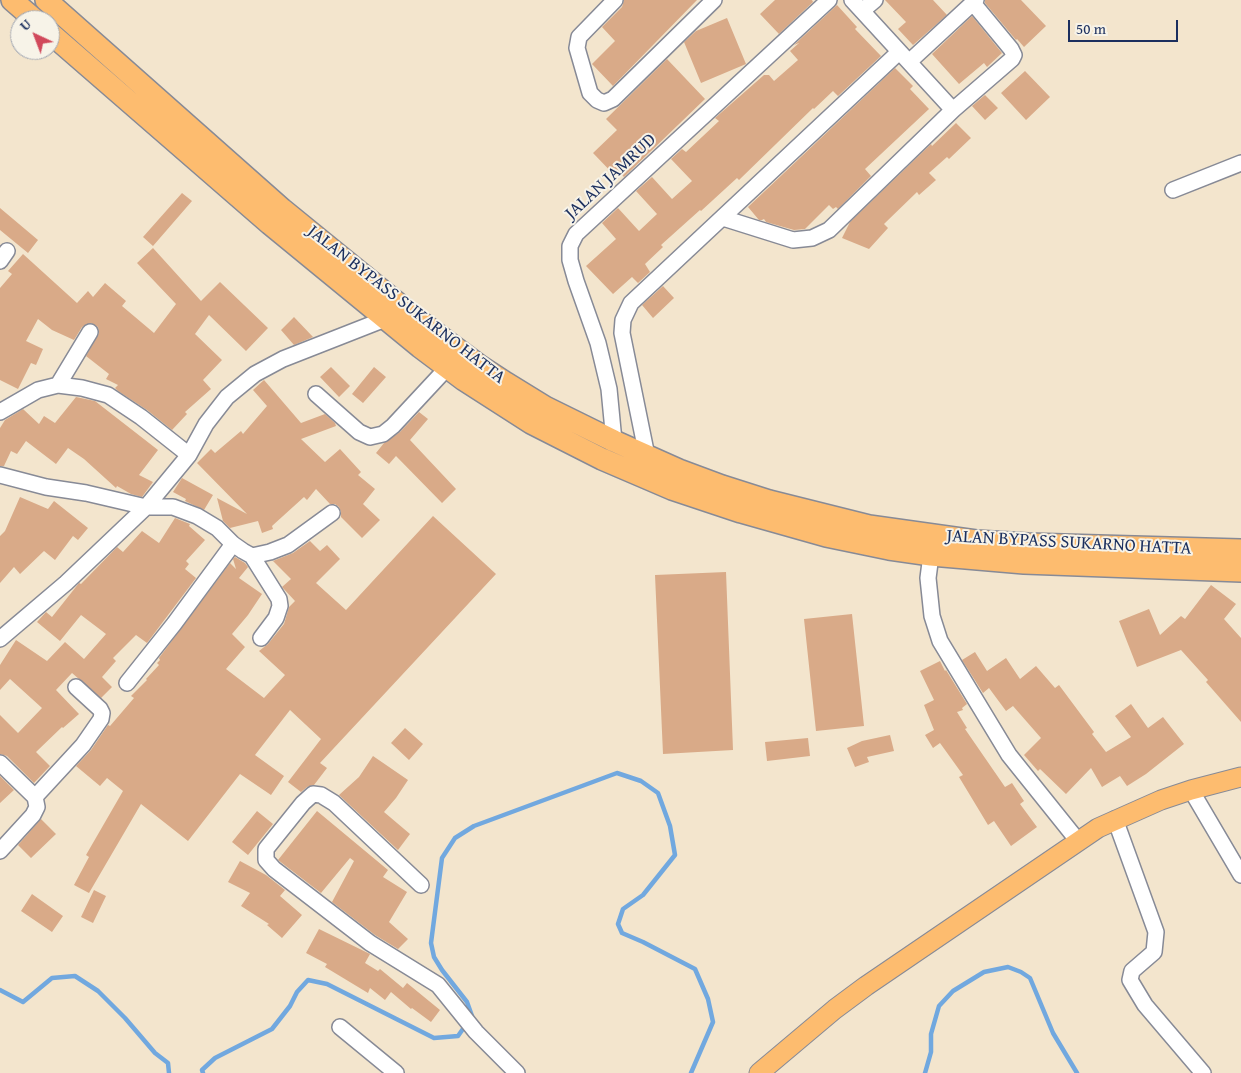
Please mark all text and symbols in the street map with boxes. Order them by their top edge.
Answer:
north arrow [10,10,60,60]
scale bar [1071,10,1181,42]
text: U [15,14,36,35]
text: 50 m [1076,18,1106,39]
street label: JALAN JAMRUD [561,129,661,225]
street label: JALAN BYPASS SUKARNO HATTA [303,221,509,389]
street label: JALAN BYPASS SUKARNO HATTA [946,526,1192,560]

